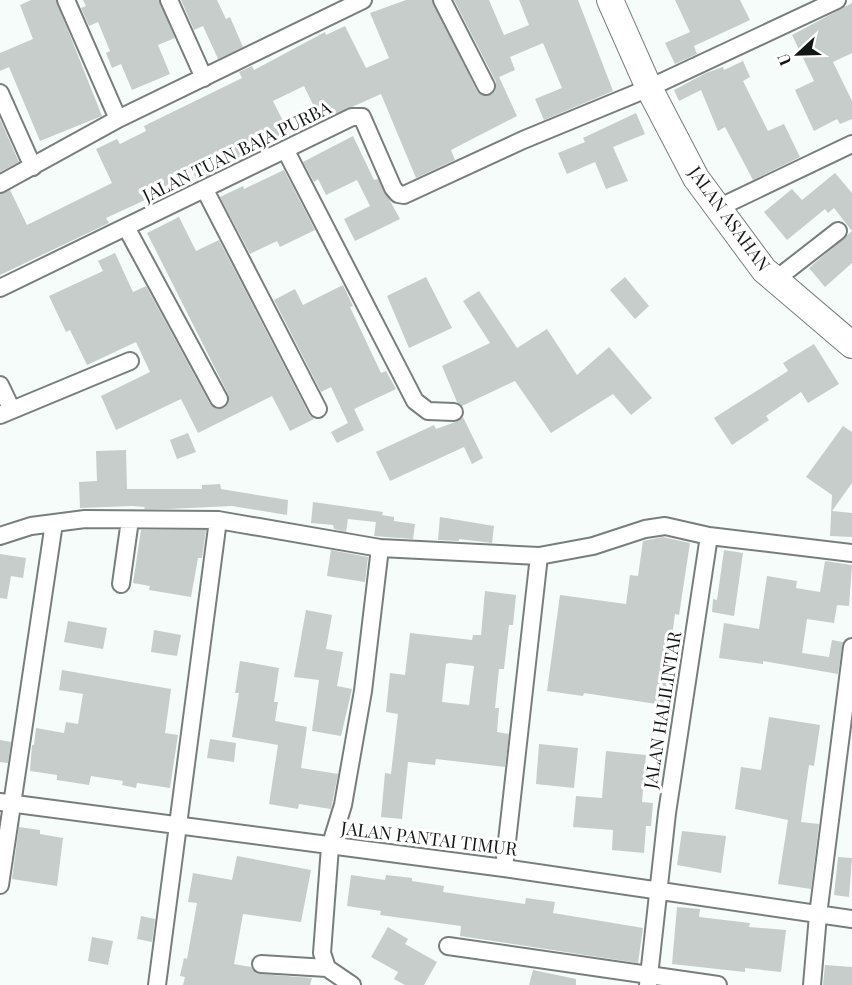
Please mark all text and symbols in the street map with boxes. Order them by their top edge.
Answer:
north arrow [768,24,828,84]
text: U [772,51,795,69]
street label: JALAN TUAN BAJA PURBA [137,95,335,208]
street label: JALAN ASAHAN [683,160,776,276]
street label: JALAN HALILINTAR [638,629,686,791]
street label: JALAN PANTAI TIMUR [339,815,519,861]

